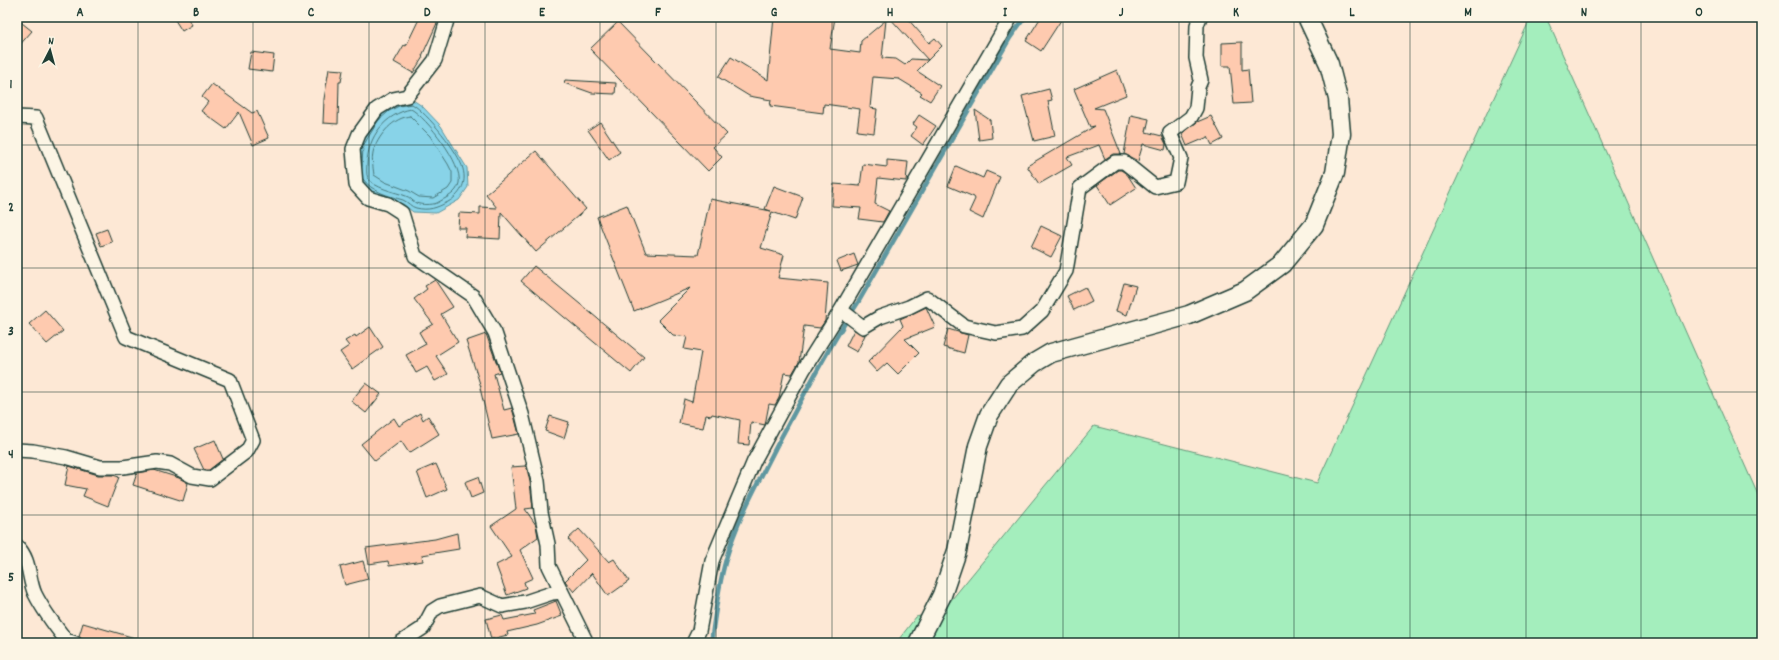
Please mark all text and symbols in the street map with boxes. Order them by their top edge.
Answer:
text: A [76,4,84,23]
text: B [193,4,199,23]
text: C [308,4,315,23]
text: D [424,4,431,23]
text: E [539,4,546,23]
text: F [655,4,661,23]
text: G [771,4,778,23]
text: H [887,4,894,23]
text: I [1003,4,1008,23]
text: J [1119,4,1124,23]
text: K [1233,4,1239,23]
text: L [1349,4,1355,23]
text: M [1464,4,1472,23]
text: N [1581,4,1587,23]
text: O [1695,4,1703,23]
north arrow [30,30,70,70]
text: N [47,34,55,50]
text: 1 [10,76,13,95]
text: 2 [8,199,14,218]
text: 3 [8,323,14,342]
text: 4 [8,446,14,465]
text: 5 [8,569,14,588]

